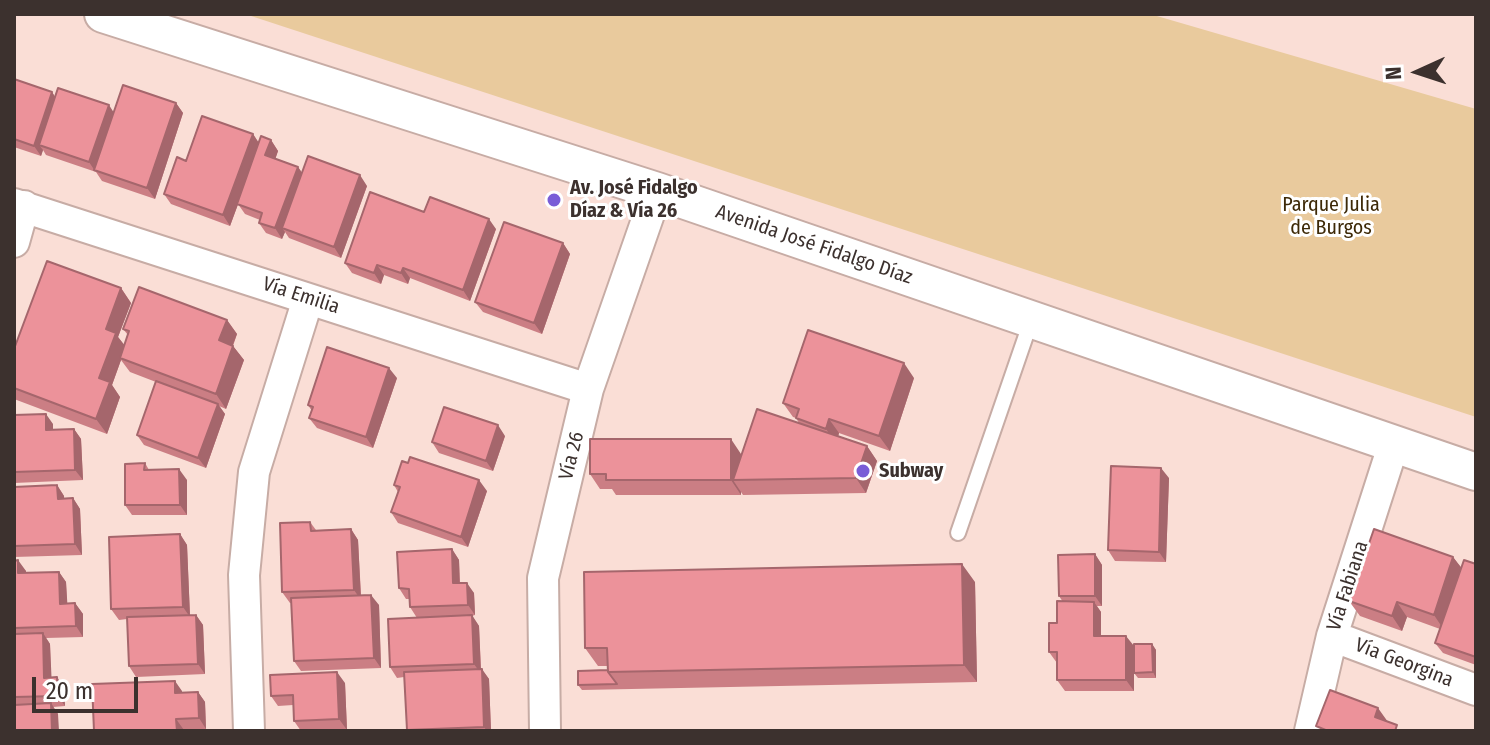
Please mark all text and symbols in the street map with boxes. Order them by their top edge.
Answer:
north arrow [1378,32,1458,112]
text: N [1380,66,1407,81]
place label: Av. José Fidalgo Díaz & Vía 26 [570,176,698,223]
marker: Av. José Fidalgo Díaz & Vía 26 [545,191,563,209]
park label: Parque Julia de Burgos [1282,193,1380,240]
street label: Avenida José Fidalgo Díaz [712,200,916,290]
street label: Vía Emilia [259,272,343,320]
street label: Vía 26 [554,429,590,483]
place label: Subway [879,459,943,483]
marker: Subway [854,462,872,480]
street label: Vía Fabiana [1322,538,1374,634]
street label: Vía Georgina [1351,633,1457,693]
scale bar [36,661,142,711]
text: 20 m [46,677,93,705]

